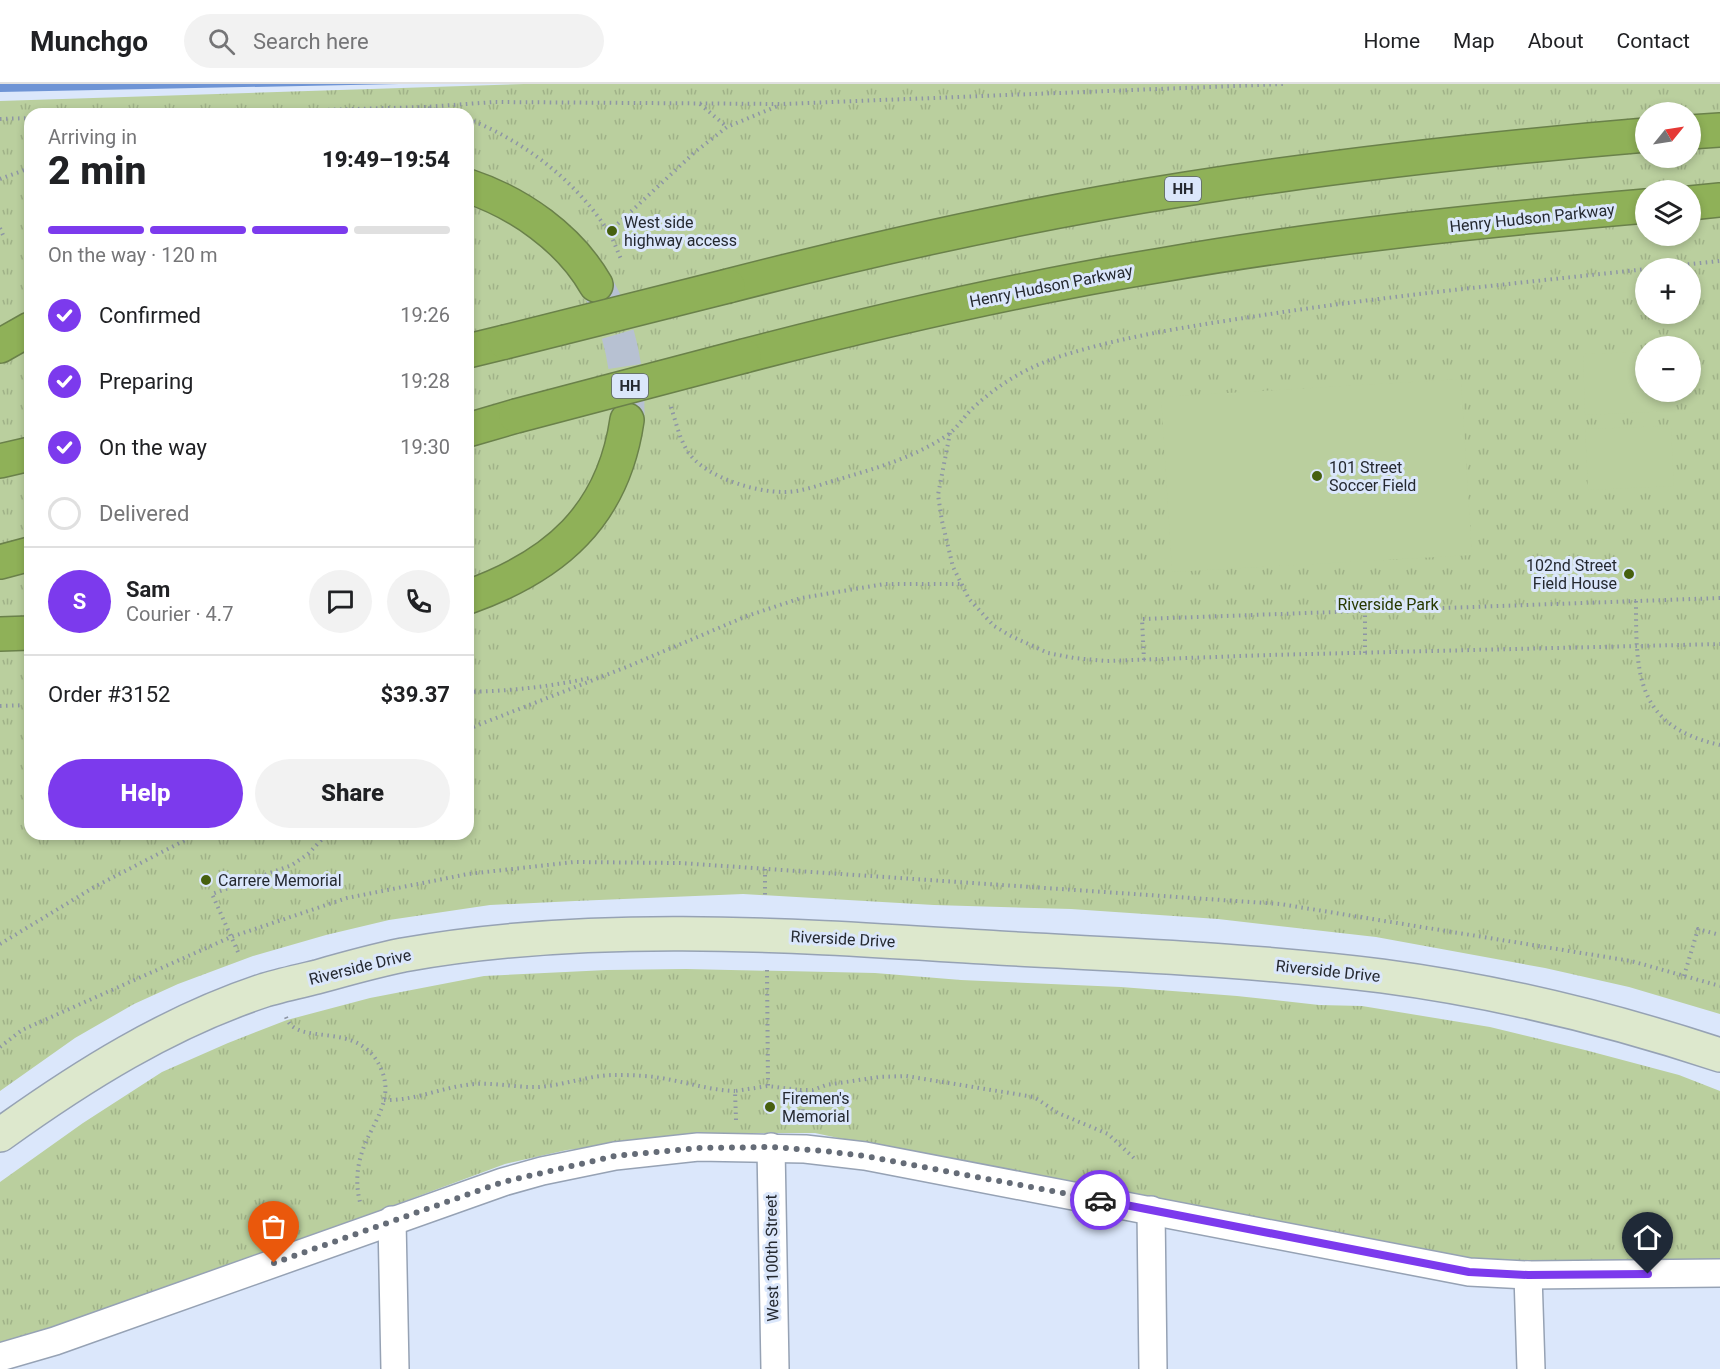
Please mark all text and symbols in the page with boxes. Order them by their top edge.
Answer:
search box [184,14,604,68]
text: Munchgo [30,25,148,58]
icon: search [205,25,238,58]
text: Search here [253,29,369,54]
text: Home [1364,29,1420,53]
text: Map [1453,29,1495,53]
text: About [1528,29,1584,53]
text: Contact [1617,29,1690,53]
north arrow [1635,102,1701,168]
map controls [1635,102,1701,402]
text: Arriving in [48,125,137,149]
text: 19:49–19:54 [322,147,450,172]
text: 2 min [48,148,146,194]
road number: HH [1165,177,1201,201]
button: layers [1635,180,1701,246]
street label: Henry Hudson Parkway [1449,200,1616,236]
place label: West side highway access [624,213,737,250]
marker: West side highway access [605,224,619,238]
text: On the way · 120 m [48,243,217,267]
button: + [1635,258,1701,324]
street label: Henry Hudson Parkway [968,261,1135,311]
icon: check [48,299,81,332]
text: Confirmed [99,303,201,328]
text: 19:26 [400,303,450,327]
button: − [1635,336,1701,402]
icon: check [48,365,81,398]
text: Preparing [99,369,193,394]
text: 19:28 [400,369,450,393]
road number: HH [612,374,648,398]
icon: check [48,431,81,464]
text: On the way [99,435,207,460]
text: 19:30 [400,435,450,459]
place label: 101 Street Soccer Field [1329,458,1416,495]
marker: 101 Street Soccer Field [1310,469,1324,483]
text: Delivered [99,501,189,526]
place label: 102nd Street Field House [1526,556,1617,593]
marker: 102nd Street Field House [1622,567,1636,581]
button: chat [309,570,372,633]
button: phone [387,570,450,633]
text: Sam [126,577,170,602]
text: S [73,589,86,614]
park label: Riverside Park [1337,595,1439,614]
text: Courier · 4.7 [126,602,233,626]
text: Order #3152 [48,682,170,707]
text: $39.37 [381,682,450,707]
button: Help [48,759,243,828]
button: Share [255,759,450,828]
place label: Carrere Memorial [218,871,342,890]
marker: Carrere Memorial [199,873,213,887]
street label: Riverside Drive [790,927,896,951]
street label: Riverside Drive [307,945,413,989]
street label: Riverside Drive [1275,956,1381,986]
place label: Firemen's Memorial [782,1089,850,1126]
marker: Firemen's Memorial [763,1100,777,1114]
courier [1070,1170,1130,1230]
icon: car [1084,1184,1117,1217]
street label: West 100th Street [761,1194,783,1322]
pin [248,1201,299,1263]
icon: bag [257,1210,290,1243]
pin [1622,1212,1673,1274]
icon: home [1631,1221,1664,1254]

